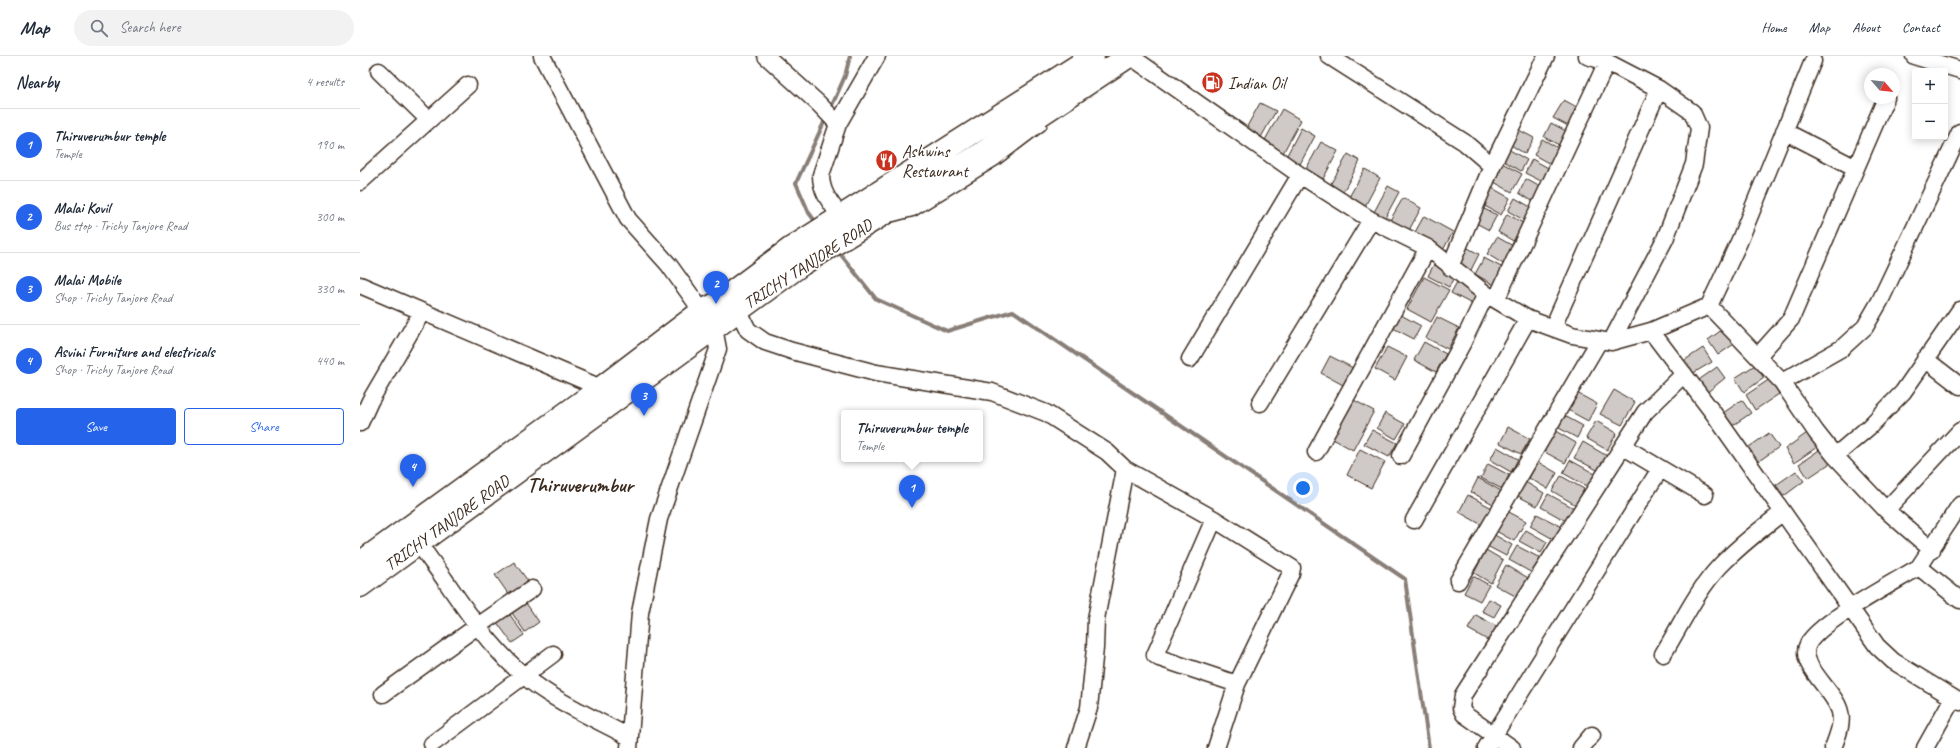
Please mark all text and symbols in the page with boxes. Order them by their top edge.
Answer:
search box [74,10,354,46]
text: Map [20,16,50,40]
icon: search [88,17,110,39]
text: Search here [120,18,181,37]
text: Home [1761,19,1787,36]
text: Map [1809,19,1830,36]
text: About [1852,19,1880,36]
text: Contact [1902,19,1940,36]
north arrow [1864,68,1900,104]
map controls [1912,68,1948,140]
button: + [1912,68,1948,104]
fuel station icon: Indian Oil [1199,70,1225,96]
text: Nearby [16,72,59,93]
place label: Indian Oil [1228,73,1288,94]
text: 4 results [306,74,344,90]
button: − [1912,104,1948,140]
text: Thiruverumbur temple [54,127,165,146]
text: 1 [26,137,32,153]
text: 190 m [316,137,344,153]
place label: Ashwins Restaurant [902,141,970,182]
text: Temple [54,146,82,162]
restaurant icon: Ashwins Restaurant [874,148,900,174]
text: Malai Kovil [54,199,110,218]
text: 2 [26,209,32,225]
text: 300 m [316,209,344,225]
street label: TRICHY TANJORE ROAD [740,214,877,313]
text: Bus stop · Trichy Tanjore Road [54,218,187,234]
text: Malai Mobile [54,271,121,290]
pin: 2 [703,271,729,304]
text: 3 [26,281,32,297]
text: 330 m [316,281,344,297]
text: Shop · Trichy Tanjore Road [54,290,172,306]
text: Asvini Furniture and electricals [54,343,214,362]
text: 4 [26,353,32,369]
text: 440 m [316,353,344,369]
text: Shop · Trichy Tanjore Road [54,362,172,378]
pin: 3 [631,383,657,416]
button: Save [16,408,176,445]
button: Share [184,408,344,445]
popup [841,410,983,462]
text: Thiruverumbur temple [856,419,968,438]
text: Temple [856,438,884,454]
pin: 4 [400,454,426,487]
street label: TRICHY TANJORE ROAD [380,470,514,575]
district label: Thiruverumbur [527,472,636,498]
pin: 1 [899,475,925,508]
your location [1293,478,1313,498]

